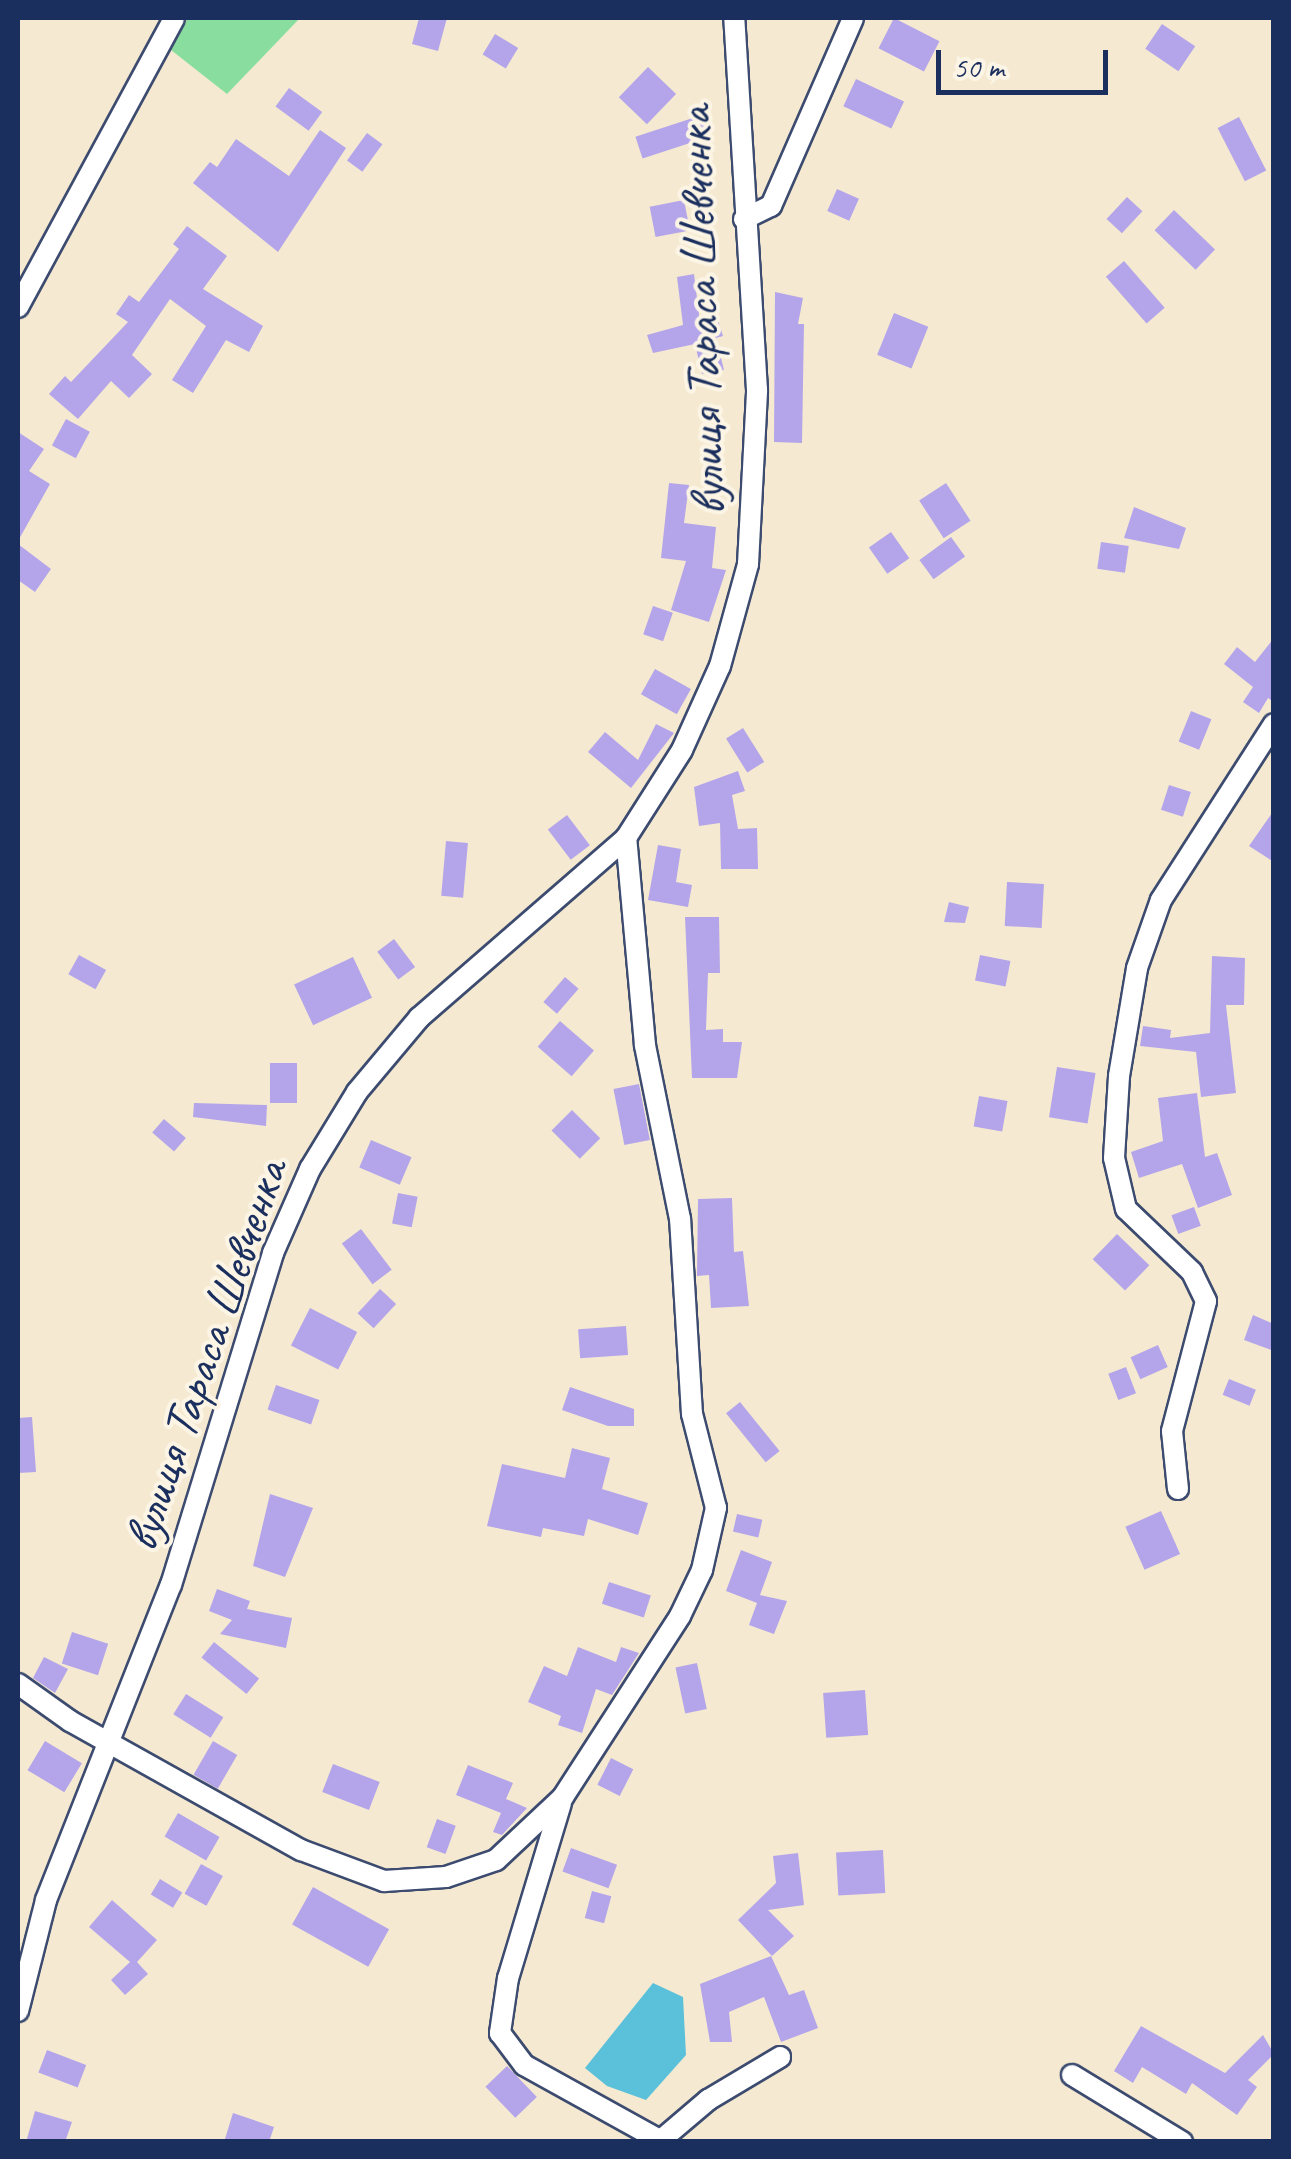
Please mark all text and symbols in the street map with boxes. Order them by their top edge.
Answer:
scale bar [941,30,1114,92]
text: 50 m [953,48,1004,86]
street label: вулиця Тараса Шевченка [664,104,738,518]
street label: вулиця Тараса Шевченка [110,1151,300,1559]

